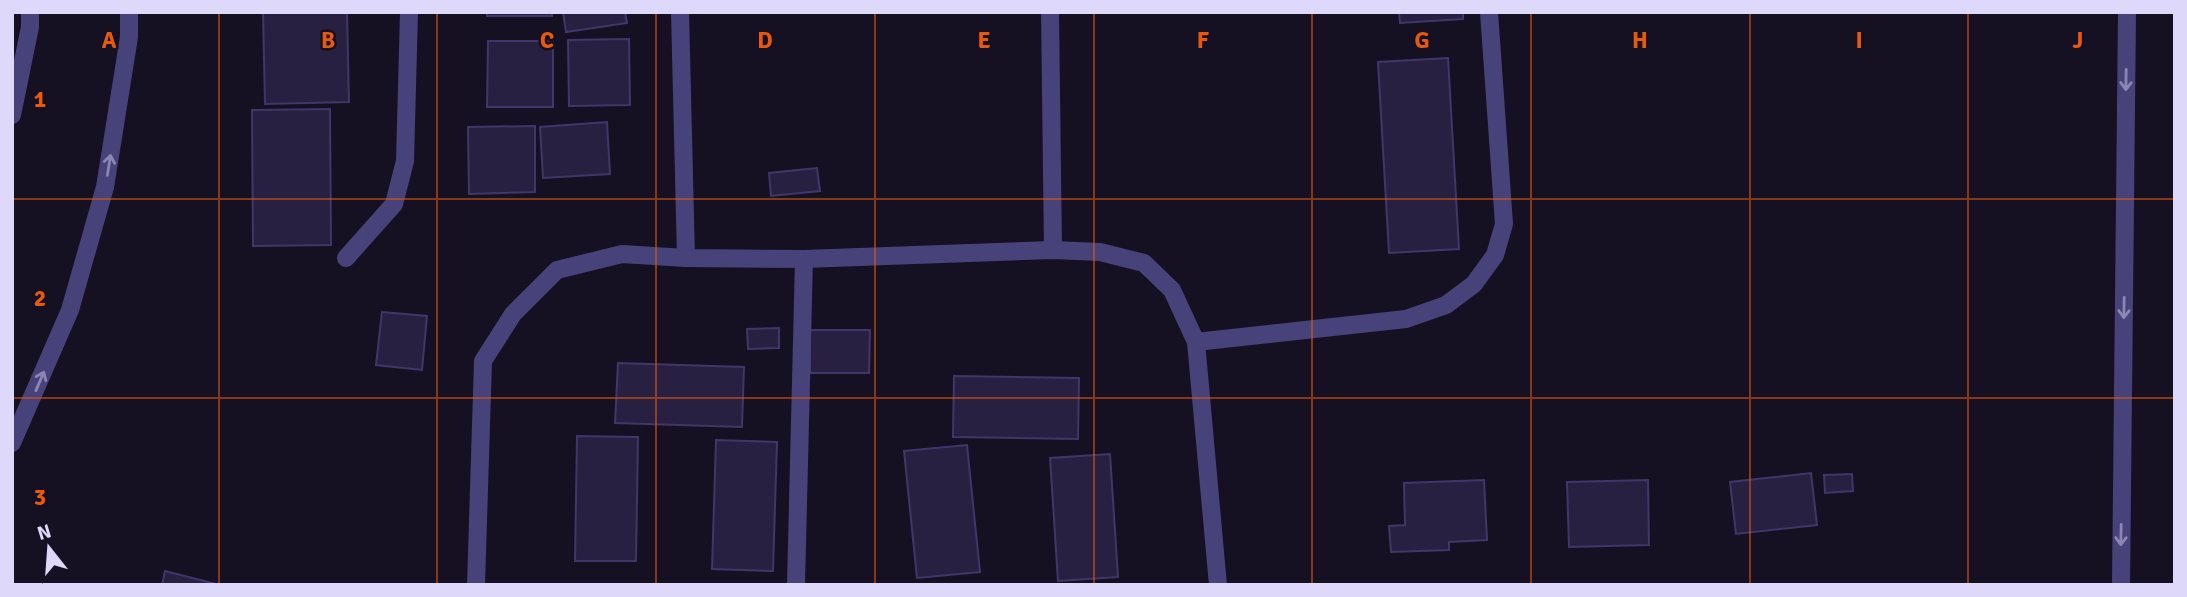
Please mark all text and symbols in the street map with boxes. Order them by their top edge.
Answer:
text: A [102,26,117,55]
text: B [321,26,335,55]
text: C [540,26,554,55]
text: D [757,26,773,55]
text: E [977,26,991,55]
text: F [1197,26,1209,55]
text: G [1414,26,1430,55]
text: H [1632,26,1648,55]
text: I [1855,26,1863,55]
text: J [2073,26,2083,55]
one-way arrow [2119,69,2133,92]
text: 1 [34,85,46,114]
one-way arrow [103,154,116,177]
text: 2 [34,284,46,313]
one-way arrow [2117,296,2130,319]
one-way arrow [35,371,48,393]
text: 3 [34,483,46,512]
north arrow [14,513,84,583]
text: N [34,519,54,546]
one-way arrow [2114,524,2128,547]

